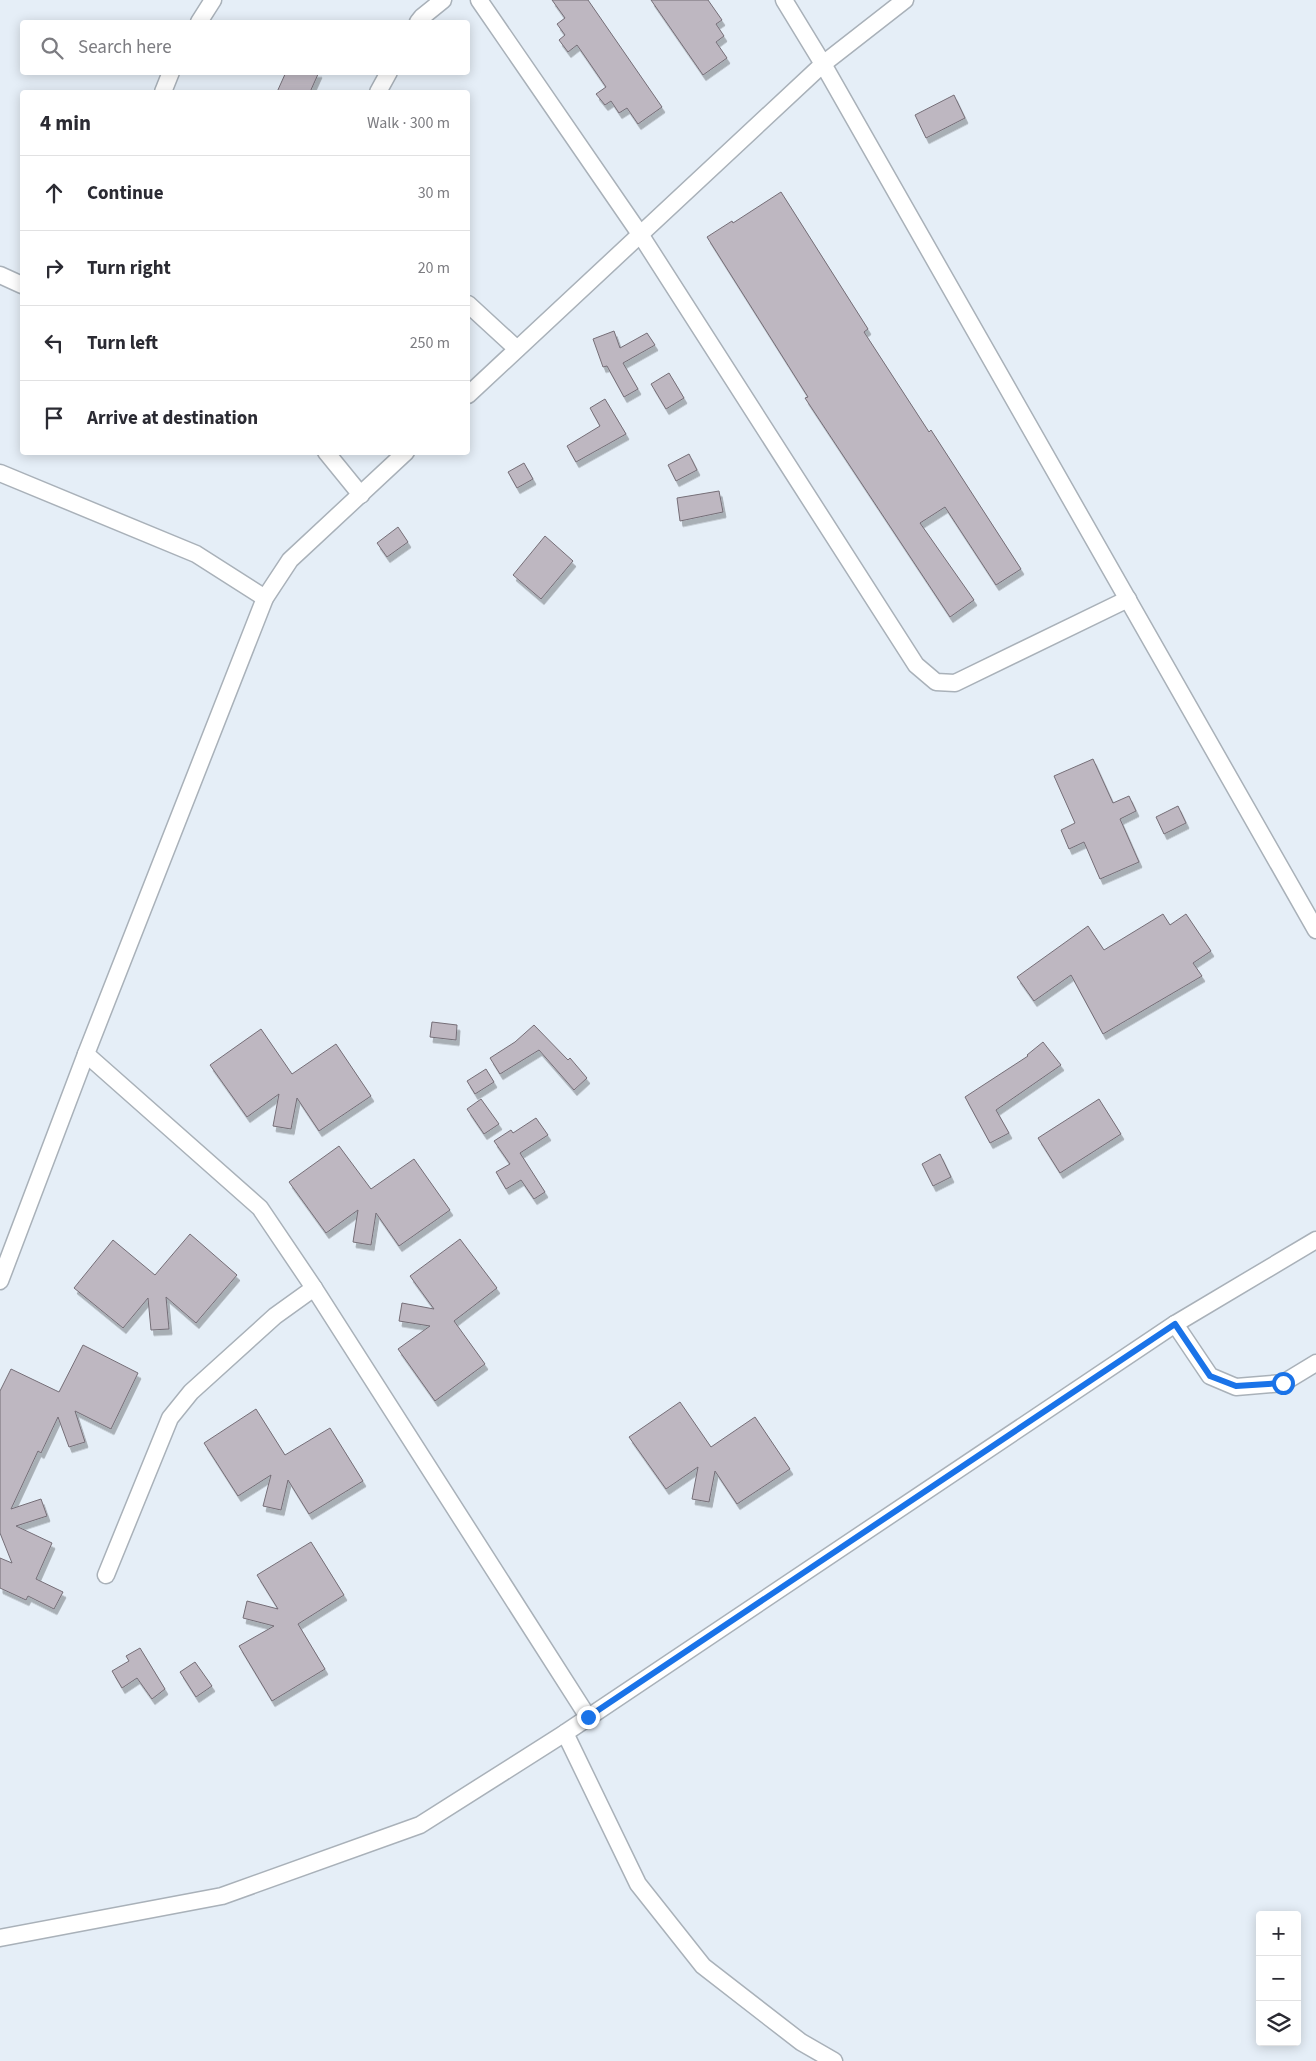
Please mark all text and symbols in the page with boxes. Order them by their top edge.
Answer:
search box [20,20,470,75]
icon: search [38,34,66,62]
text: Search here [78,34,172,61]
text: 4 min [40,108,91,138]
text: Walk · 300 m [367,112,450,134]
icon: ahead [40,179,68,207]
text: Continue [87,180,164,207]
text: 30 m [418,182,450,204]
icon: right [40,254,68,282]
text: Turn right [87,255,171,282]
text: 20 m [418,257,450,279]
icon: left [40,329,68,357]
text: Turn left [87,330,158,357]
text: 250 m [410,332,450,354]
icon: arrive [40,404,68,432]
text: Arrive at destination [87,405,258,432]
route start [1272,1372,1295,1395]
route end [577,1706,600,1729]
map controls [1256,1911,1301,2046]
button: + [1256,1911,1301,1956]
button: − [1256,1956,1301,2001]
button: layers [1256,2001,1301,2046]

